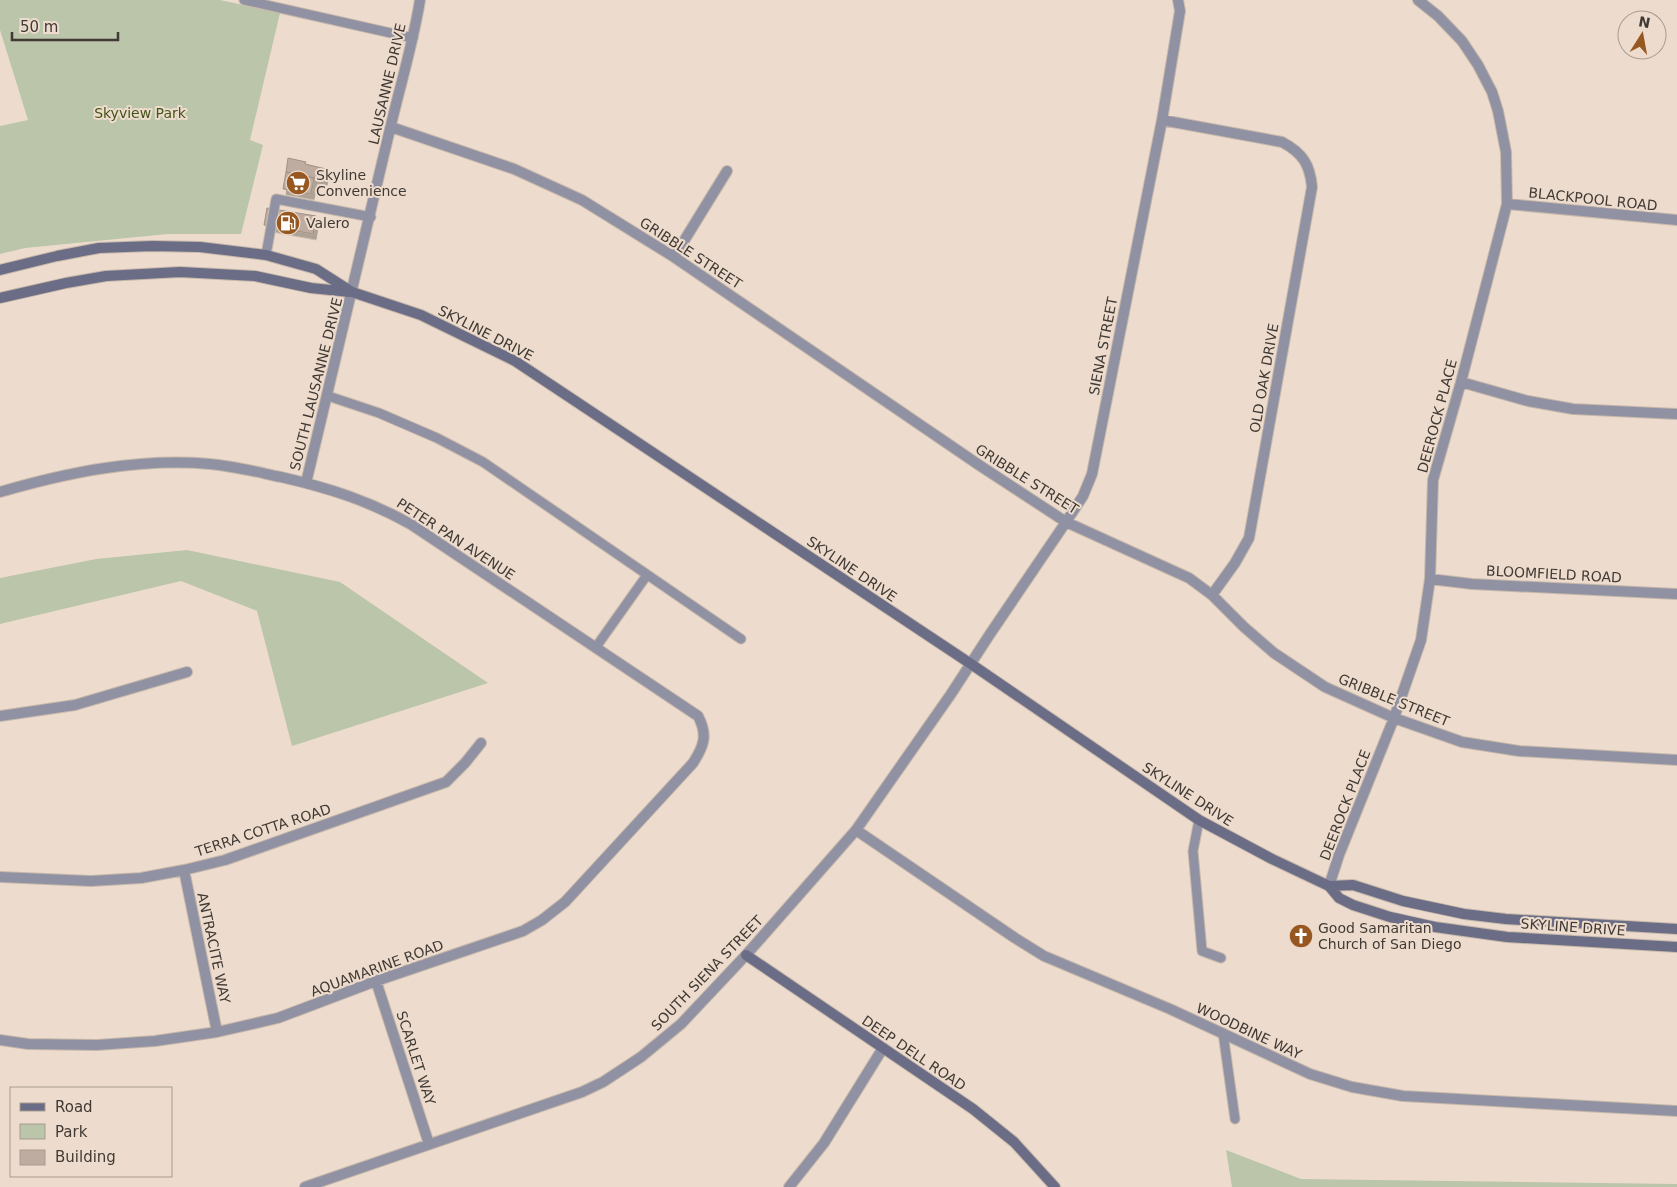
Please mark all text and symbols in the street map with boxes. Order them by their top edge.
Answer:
scale bar [12,10,119,42]
north arrow [1617,10,1667,60]
text: N [1637,13,1652,31]
text: 50 m [20,18,58,36]
street label: LAUSANNE DRIVE [365,22,409,146]
park label: Skyview Park [94,105,187,121]
place label: Skyline Convenience [316,167,407,199]
supermarket icon: Skyline Convenience [285,170,311,196]
street label: BLACKPOOL ROAD [1528,184,1658,214]
fuel station icon: Valero [275,210,301,236]
street label: GRIBBLE STREET [637,214,745,292]
place label: Valero [306,215,350,231]
street label: SIENA STREET [1086,295,1120,397]
street label: SOUTH LAUSANNE DRIVE [287,296,345,472]
street label: SKYLINE DRIVE [436,302,536,364]
street label: OLD OAK DRIVE [1246,322,1282,434]
street label: DEEROCK PLACE [1414,357,1460,475]
street label: GRIBBLE STREET [973,441,1082,517]
street label: PETER PAN AVENUE [394,495,518,583]
street label: SKYLINE DRIVE [804,533,900,605]
street label: BLOOMFIELD ROAD [1486,562,1622,586]
street label: GRIBBLE STREET [1336,670,1452,730]
street label: DEEROCK PLACE [1317,747,1373,863]
street label: SKYLINE DRIVE [1140,759,1236,829]
street label: TERRA COTTA ROAD [192,800,333,860]
street label: ANTRACITE WAY [194,891,234,1005]
street label: SOUTH SIENA STREET [648,912,766,1034]
street label: SKYLINE DRIVE [1520,915,1626,939]
place label: Good Samaritan Church of San Diego [1318,920,1461,952]
church icon: Good Samaritan Church of San Diego [1288,923,1314,949]
street label: AQUAMARINE ROAD [308,936,446,1000]
street label: WOODBINE WAY [1194,1000,1305,1063]
street label: SCARLET WAY [393,1009,439,1107]
street label: DEEP DELL ROAD [859,1012,969,1094]
legend [10,1087,172,1177]
text: Road [55,1098,93,1116]
text: Park [55,1123,88,1141]
text: Building [55,1148,116,1166]

